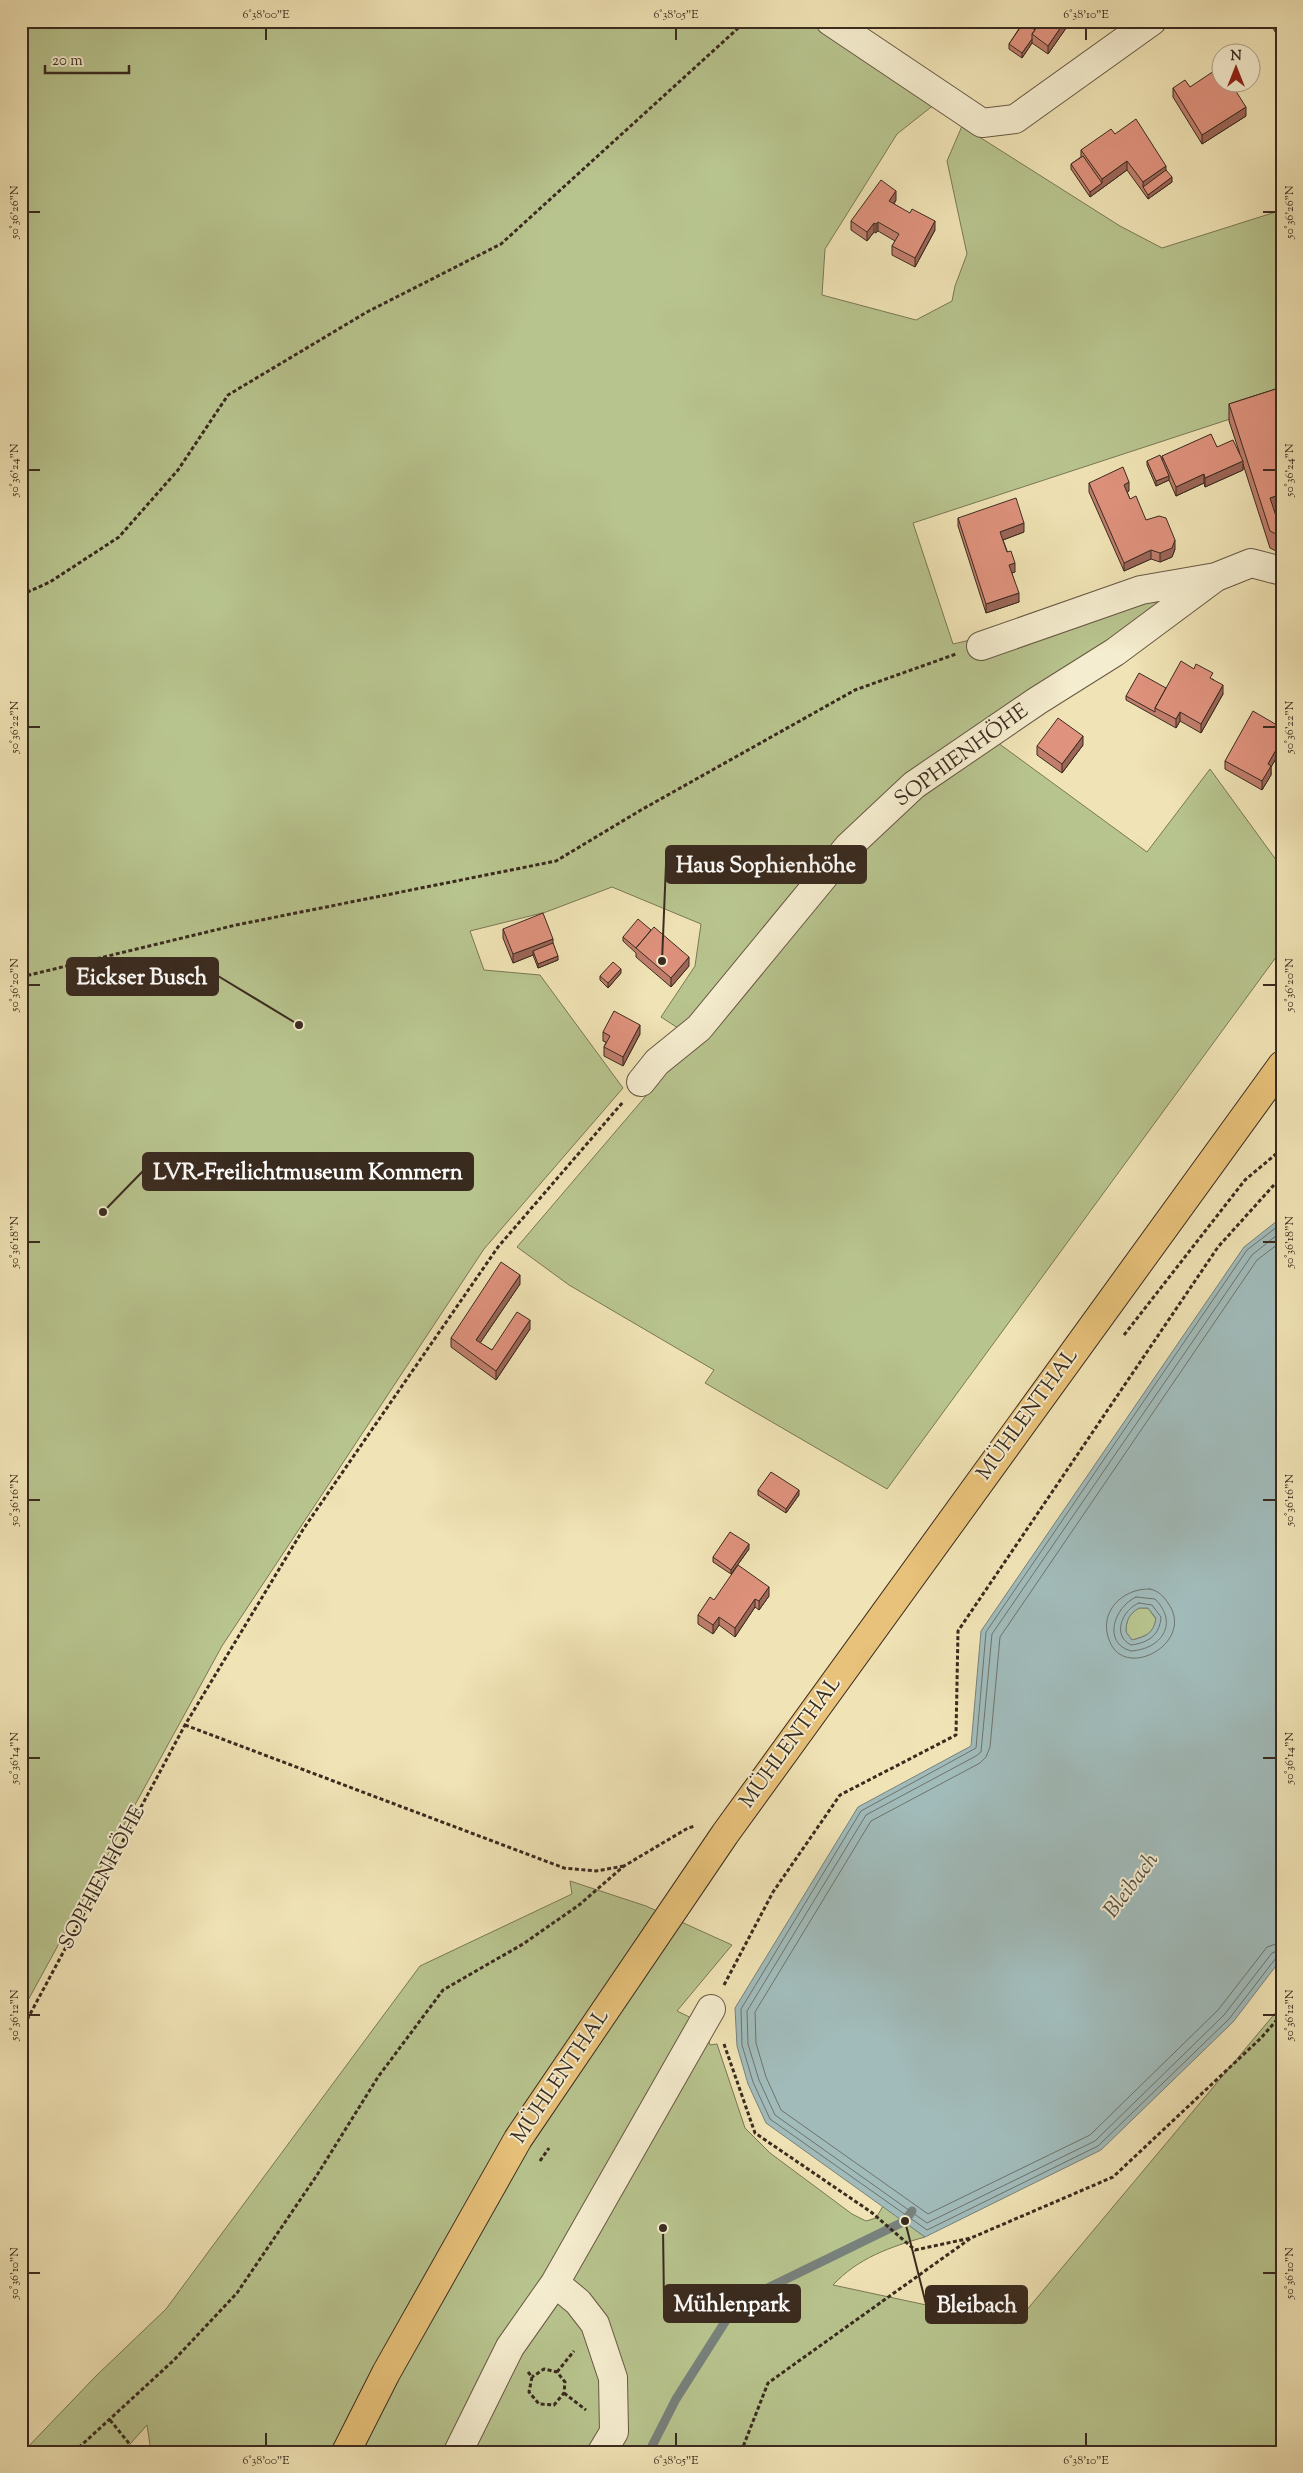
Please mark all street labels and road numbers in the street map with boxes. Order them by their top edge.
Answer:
street label: SOPHIENHÖHE [889,697,1035,815]
street label: MÜHLENTHAL [970,1343,1086,1487]
street label: MÜHLENTHAL [733,1671,849,1815]
street label: SOPHIENHÖHE [52,1800,154,1955]
street label: MÜHLENTHAL [505,2004,617,2150]

